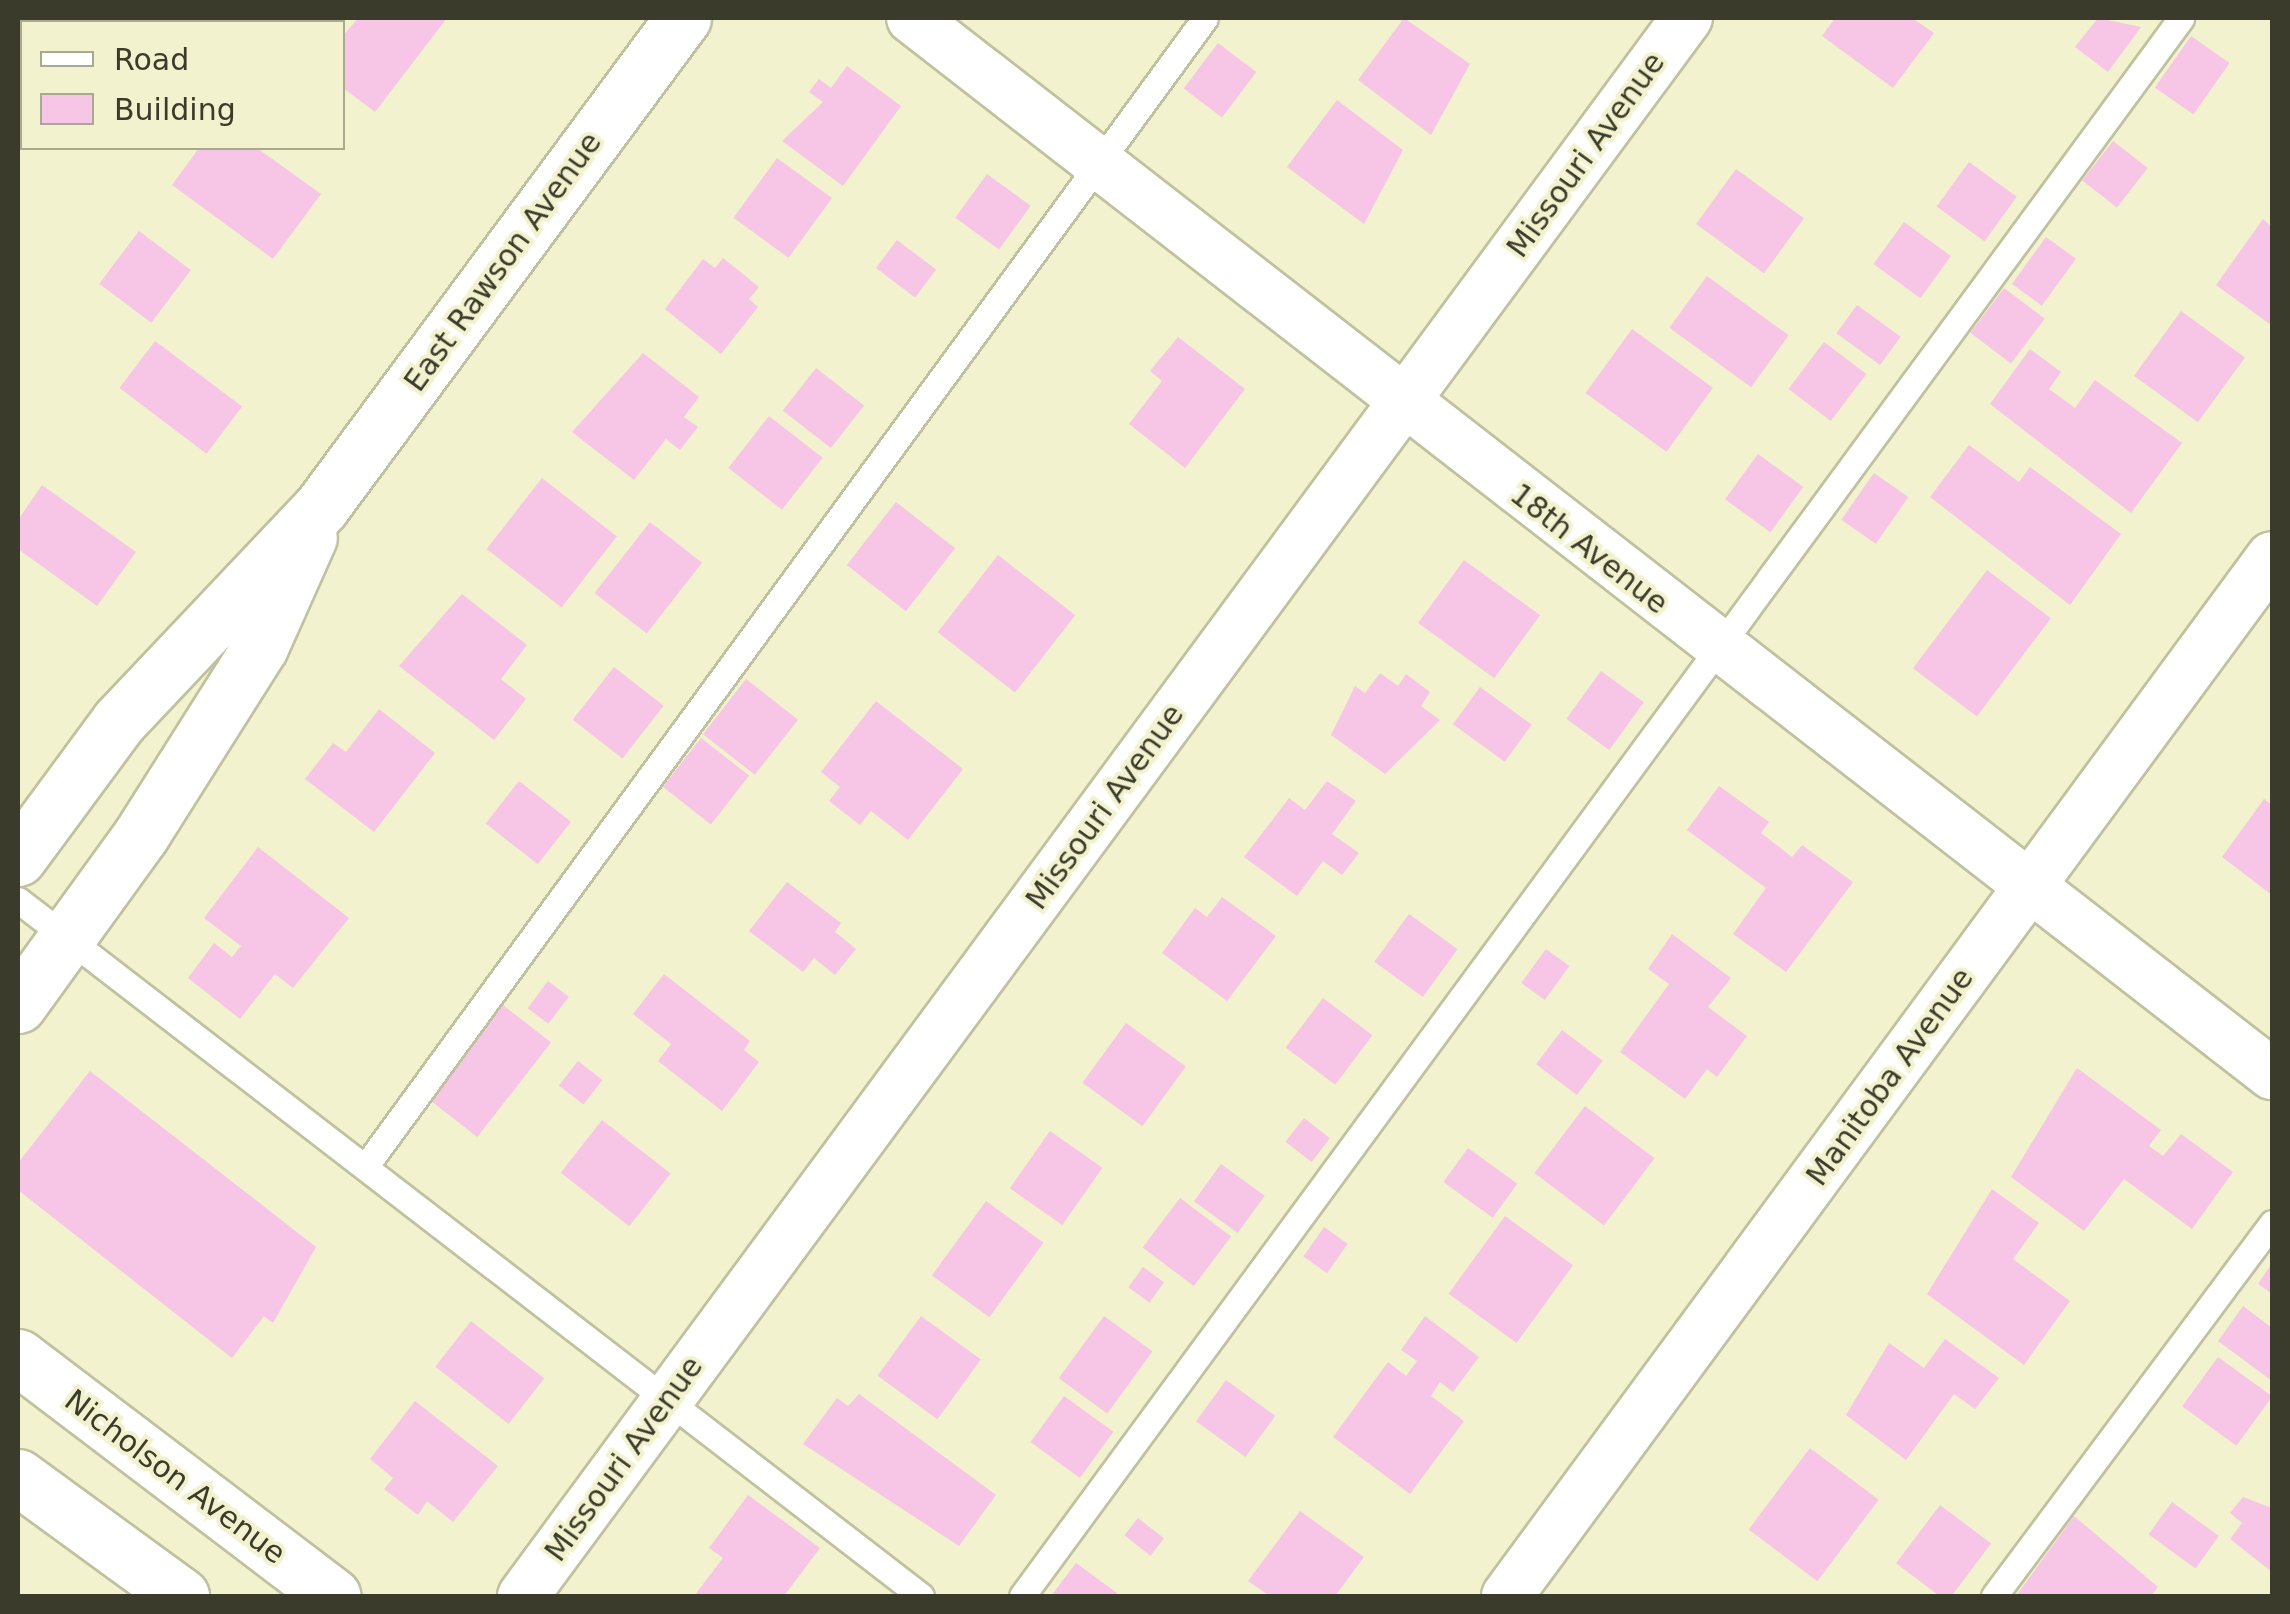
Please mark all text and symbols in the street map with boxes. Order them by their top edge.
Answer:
legend [20,20,345,150]
text: Road [114,42,189,77]
street label: Missouri Avenue [1500,46,1672,264]
text: Building [114,92,236,127]
street label: East Rawson Avenue [397,125,609,399]
street label: 18th Avenue [1503,476,1675,622]
street label: Missouri Avenue [1019,698,1191,916]
street label: Manitoba Avenue [1799,961,1981,1193]
street label: Missouri Avenue [538,1350,710,1568]
street label: Nicholson Avenue [58,1382,292,1572]

